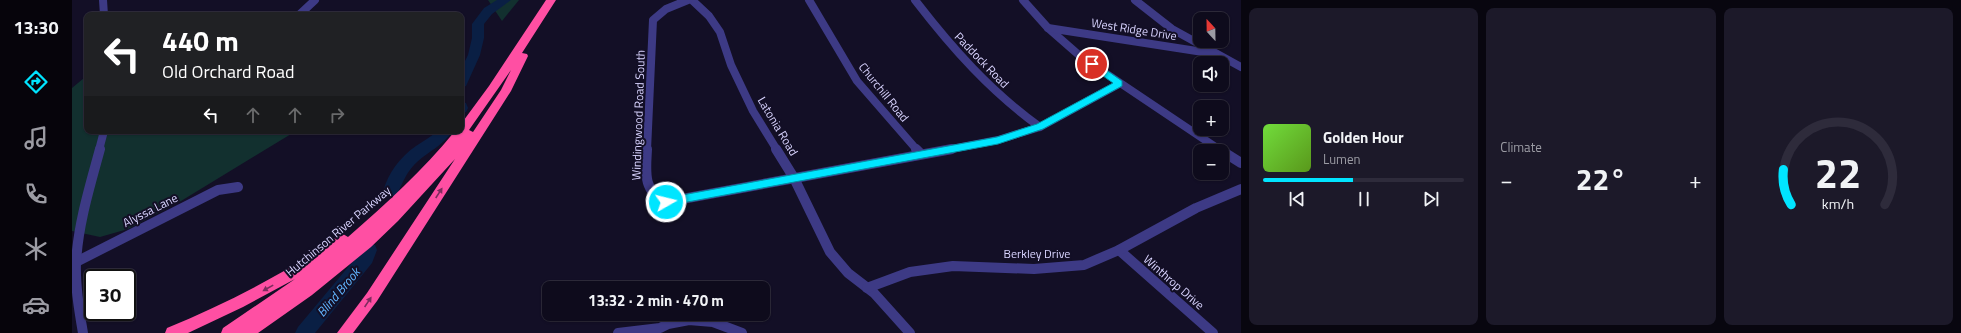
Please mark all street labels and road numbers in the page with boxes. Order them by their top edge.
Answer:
street label: West Ridge Drive [1090,13,1178,45]
street label: Paddock Road [950,28,1014,92]
street label: Windingwood Road South [626,49,650,181]
street label: Churchill Road [854,58,914,126]
street label: Latonia Road [753,93,803,159]
street label: Hutchinson River Parkway [281,181,395,281]
street label: Alyssa Lane [119,188,181,232]
street label: Berkley Drive [1004,244,1070,263]
street label: Winthrop Drive [1139,250,1209,314]

